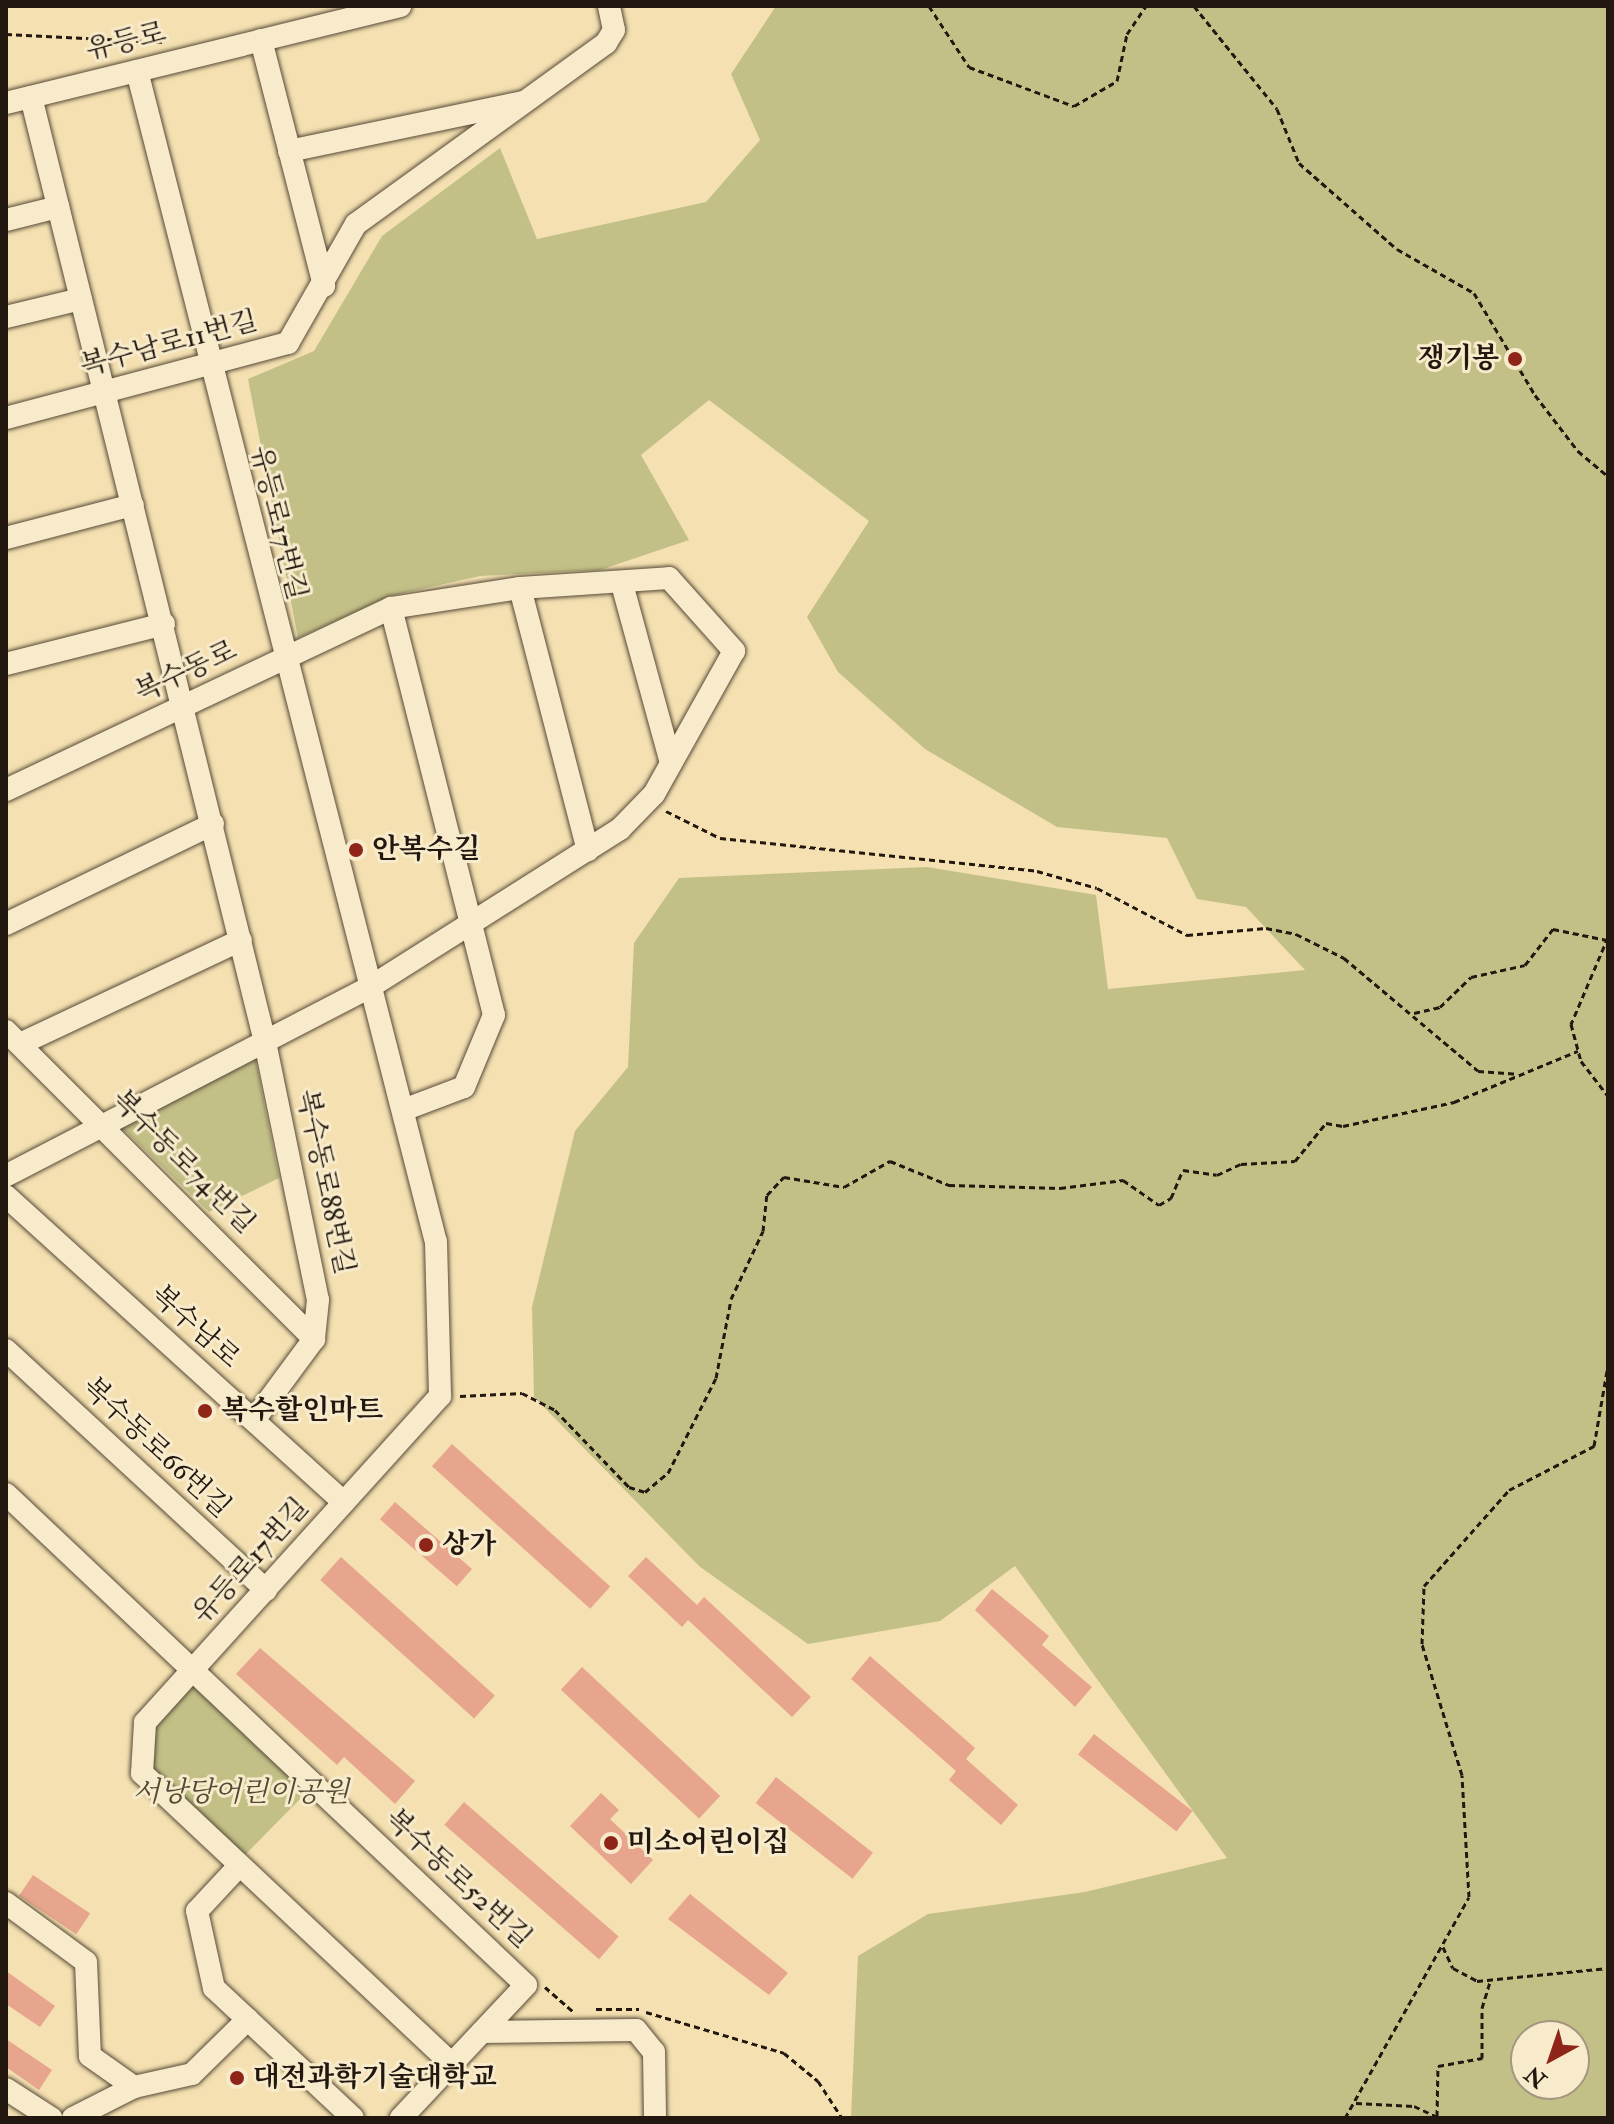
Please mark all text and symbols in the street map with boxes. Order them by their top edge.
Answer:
street label: 유등로 [83,16,169,68]
street label: 복수남로11번길 [77,304,261,384]
place label: 쟁기봉 [1418,342,1499,376]
marker: 쟁기봉 [1506,350,1524,368]
street label: 유등로17번길 [243,442,313,604]
street label: 복수동로 [130,634,242,710]
place label: 안복수길 [372,833,480,867]
marker: 안복수길 [347,841,365,859]
street label: 복수동로74번길 [104,1083,262,1241]
street label: 복수동로88번길 [289,1086,361,1278]
street label: 복수남로 [144,1278,246,1376]
street label: 복수동로66번길 [75,1371,237,1525]
place label: 복수할인마트 [221,1394,383,1428]
marker: 복수할인마트 [196,1402,214,1420]
street label: 유등로17번길 [186,1491,316,1631]
place label: 상가 [442,1528,496,1562]
marker: 상가 [417,1536,435,1554]
park label: 서낭당어린이공원 [133,1776,349,1810]
street label: 복수동로52번길 [378,1802,538,1956]
place label: 미소어린이집 [627,1826,789,1860]
marker: 미소어린이집 [602,1834,620,1852]
north arrow [1510,2020,1590,2100]
text: N [1519,2060,1552,2094]
place label: 대전과학기술대학교 [253,2061,496,2095]
marker: 대전과학기술대학교 [228,2069,246,2087]

